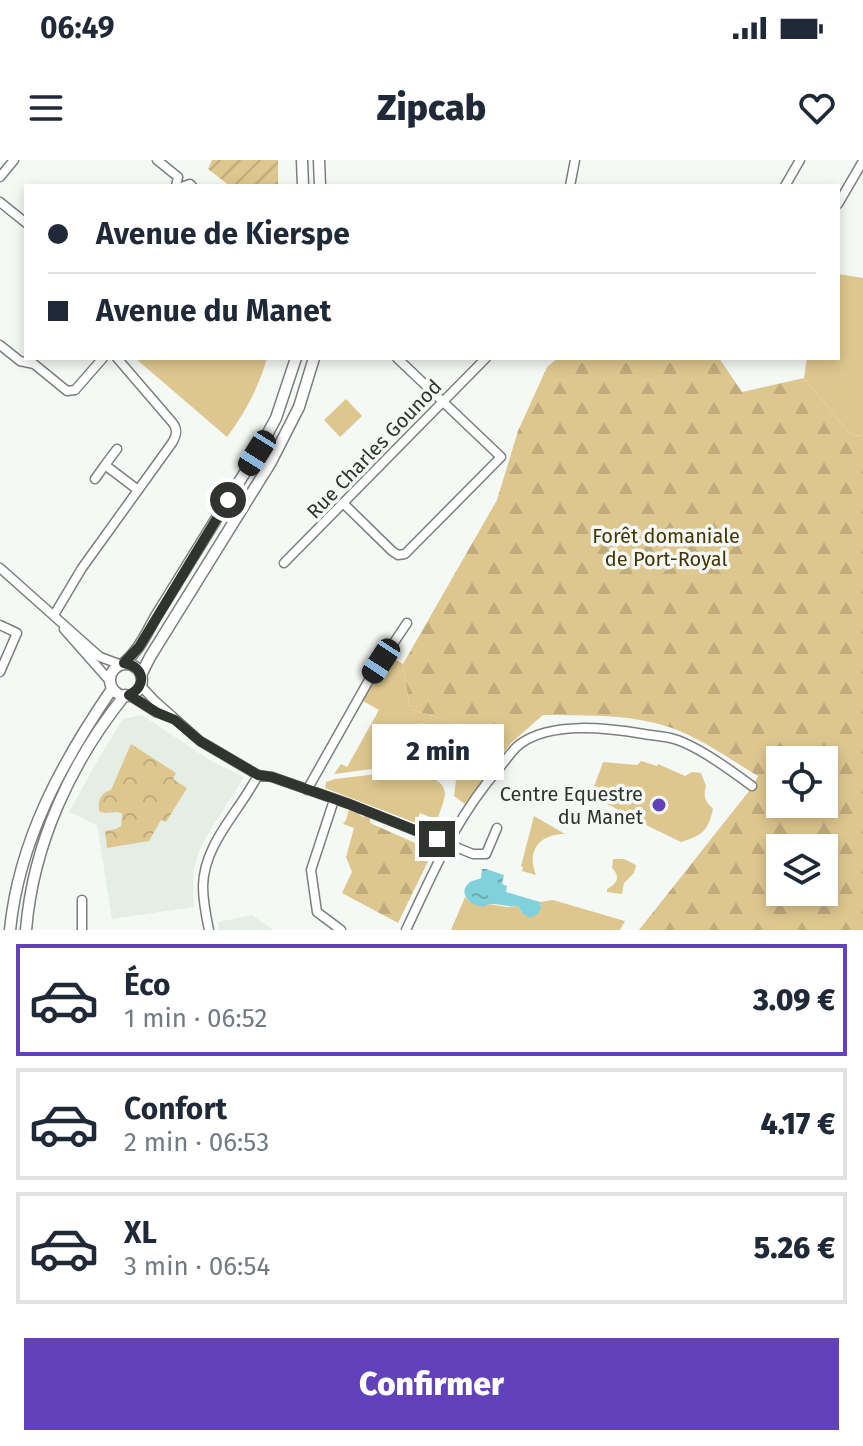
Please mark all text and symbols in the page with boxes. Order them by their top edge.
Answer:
text: 06:49 [40,10,115,46]
icon: menu [24,86,68,130]
text: Zipcab [377,86,486,130]
icon: heart [795,86,839,130]
text: Avenue de Kierspe [96,216,350,252]
text: Avenue du Manet [96,293,331,329]
street label: Rue Charles Gounod [302,375,446,523]
car [234,426,280,480]
route start [210,482,246,518]
park label: Forêt domaniale de Port-Royal [592,524,740,571]
car [358,634,404,688]
callout: 2 min [371,723,503,779]
text: 2 min [406,736,470,767]
map controls [766,746,838,906]
button: locate [766,746,838,818]
place label: Centre Equestre du Manet [500,782,644,829]
marker: Centre Equestre du Manet [650,796,668,814]
route end [419,821,455,857]
button: layers [766,834,838,906]
icon: car [28,964,100,1036]
text: Éco [124,967,170,1003]
text: 3.09 € [753,982,835,1018]
text: 1 min · 06:52 [124,1003,267,1034]
icon: car [28,1088,100,1160]
text: Confort [124,1091,227,1127]
text: 4.17 € [760,1106,835,1142]
text: 2 min · 06:53 [124,1127,269,1158]
icon: car [28,1212,100,1284]
text: XL [124,1215,157,1251]
text: 5.26 € [754,1230,835,1266]
text: 3 min · 06:54 [124,1251,270,1282]
button: Confirmer [24,1338,839,1430]

